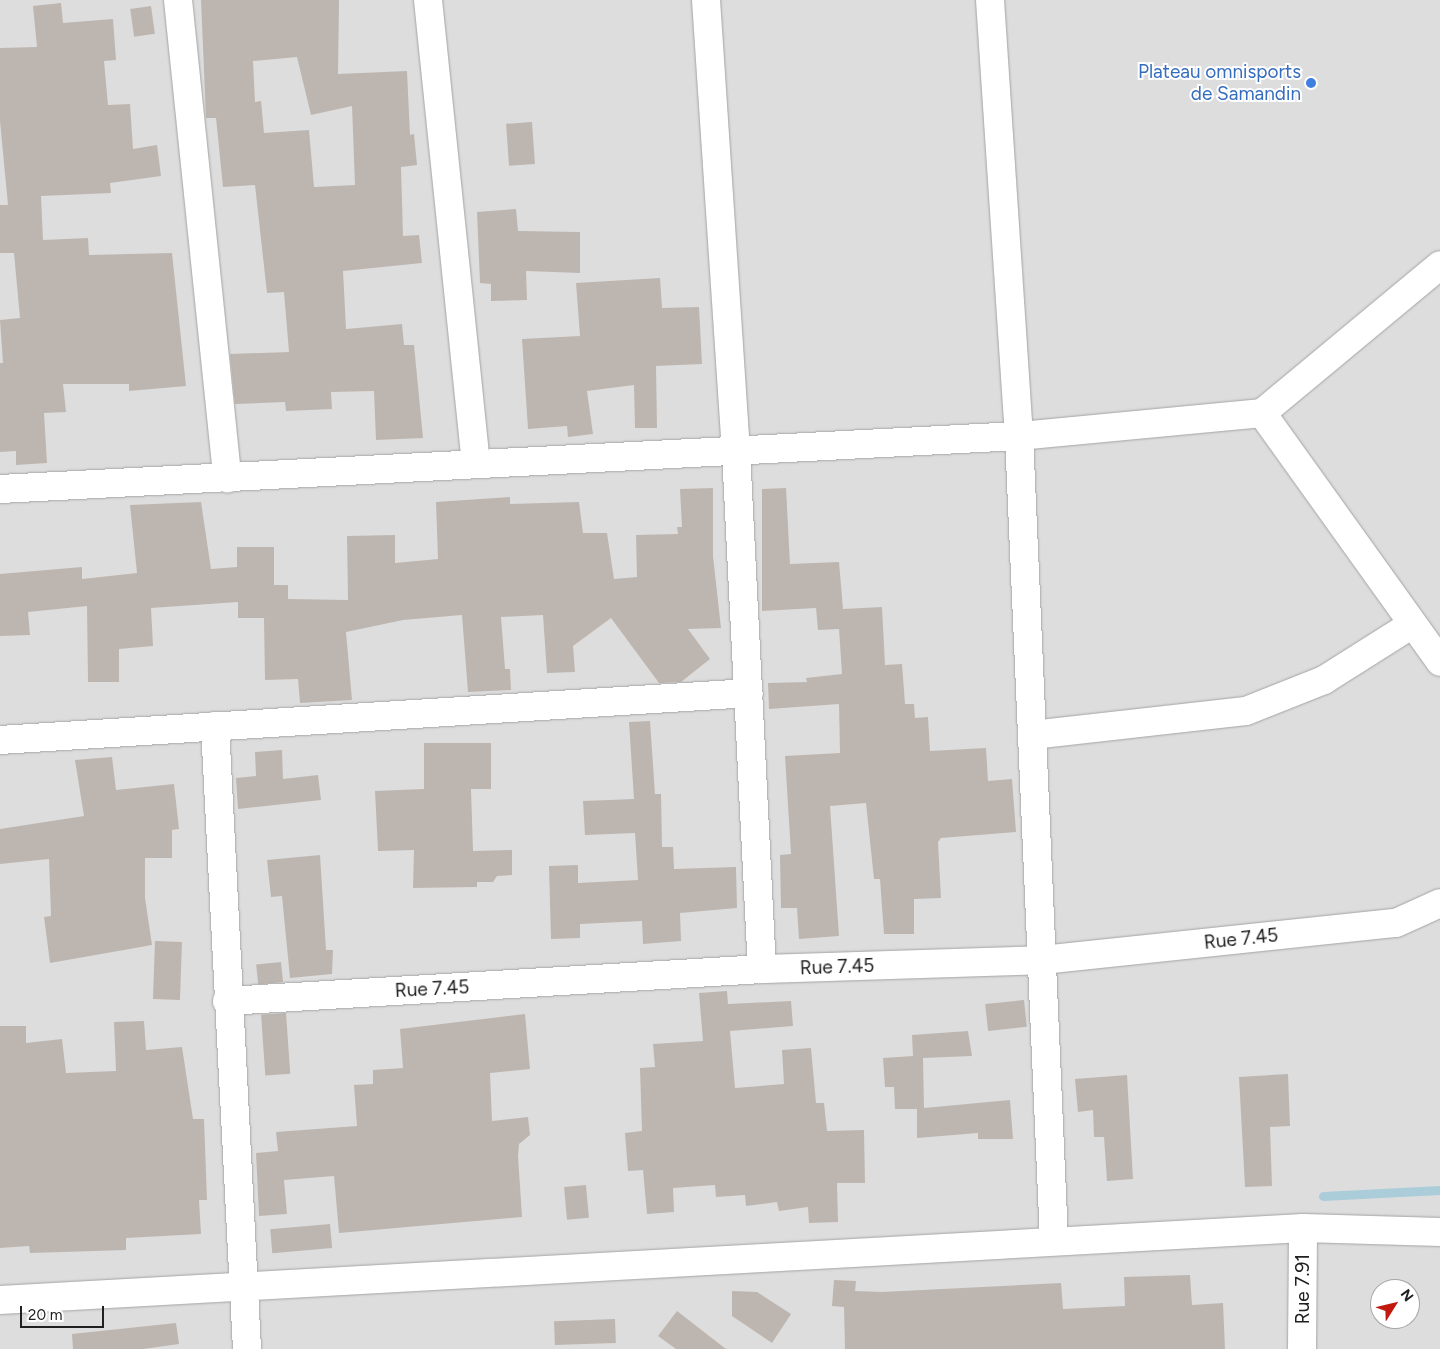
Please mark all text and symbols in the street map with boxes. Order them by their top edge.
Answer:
place label: Plateau omnisports de Samandin [1138,61,1301,105]
marker: Plateau omnisports de Samandin [1305,77,1317,89]
street label: Rue 7.45 [1203,924,1279,954]
street label: Rue 7.45 [799,954,875,980]
street label: Rue 7.45 [394,976,470,1002]
street label: Rue 7.91 [1292,1254,1314,1324]
north arrow [1370,1279,1420,1329]
text: N [1397,1286,1417,1305]
scale bar [22,1296,106,1328]
text: 20 m [28,1306,62,1324]

